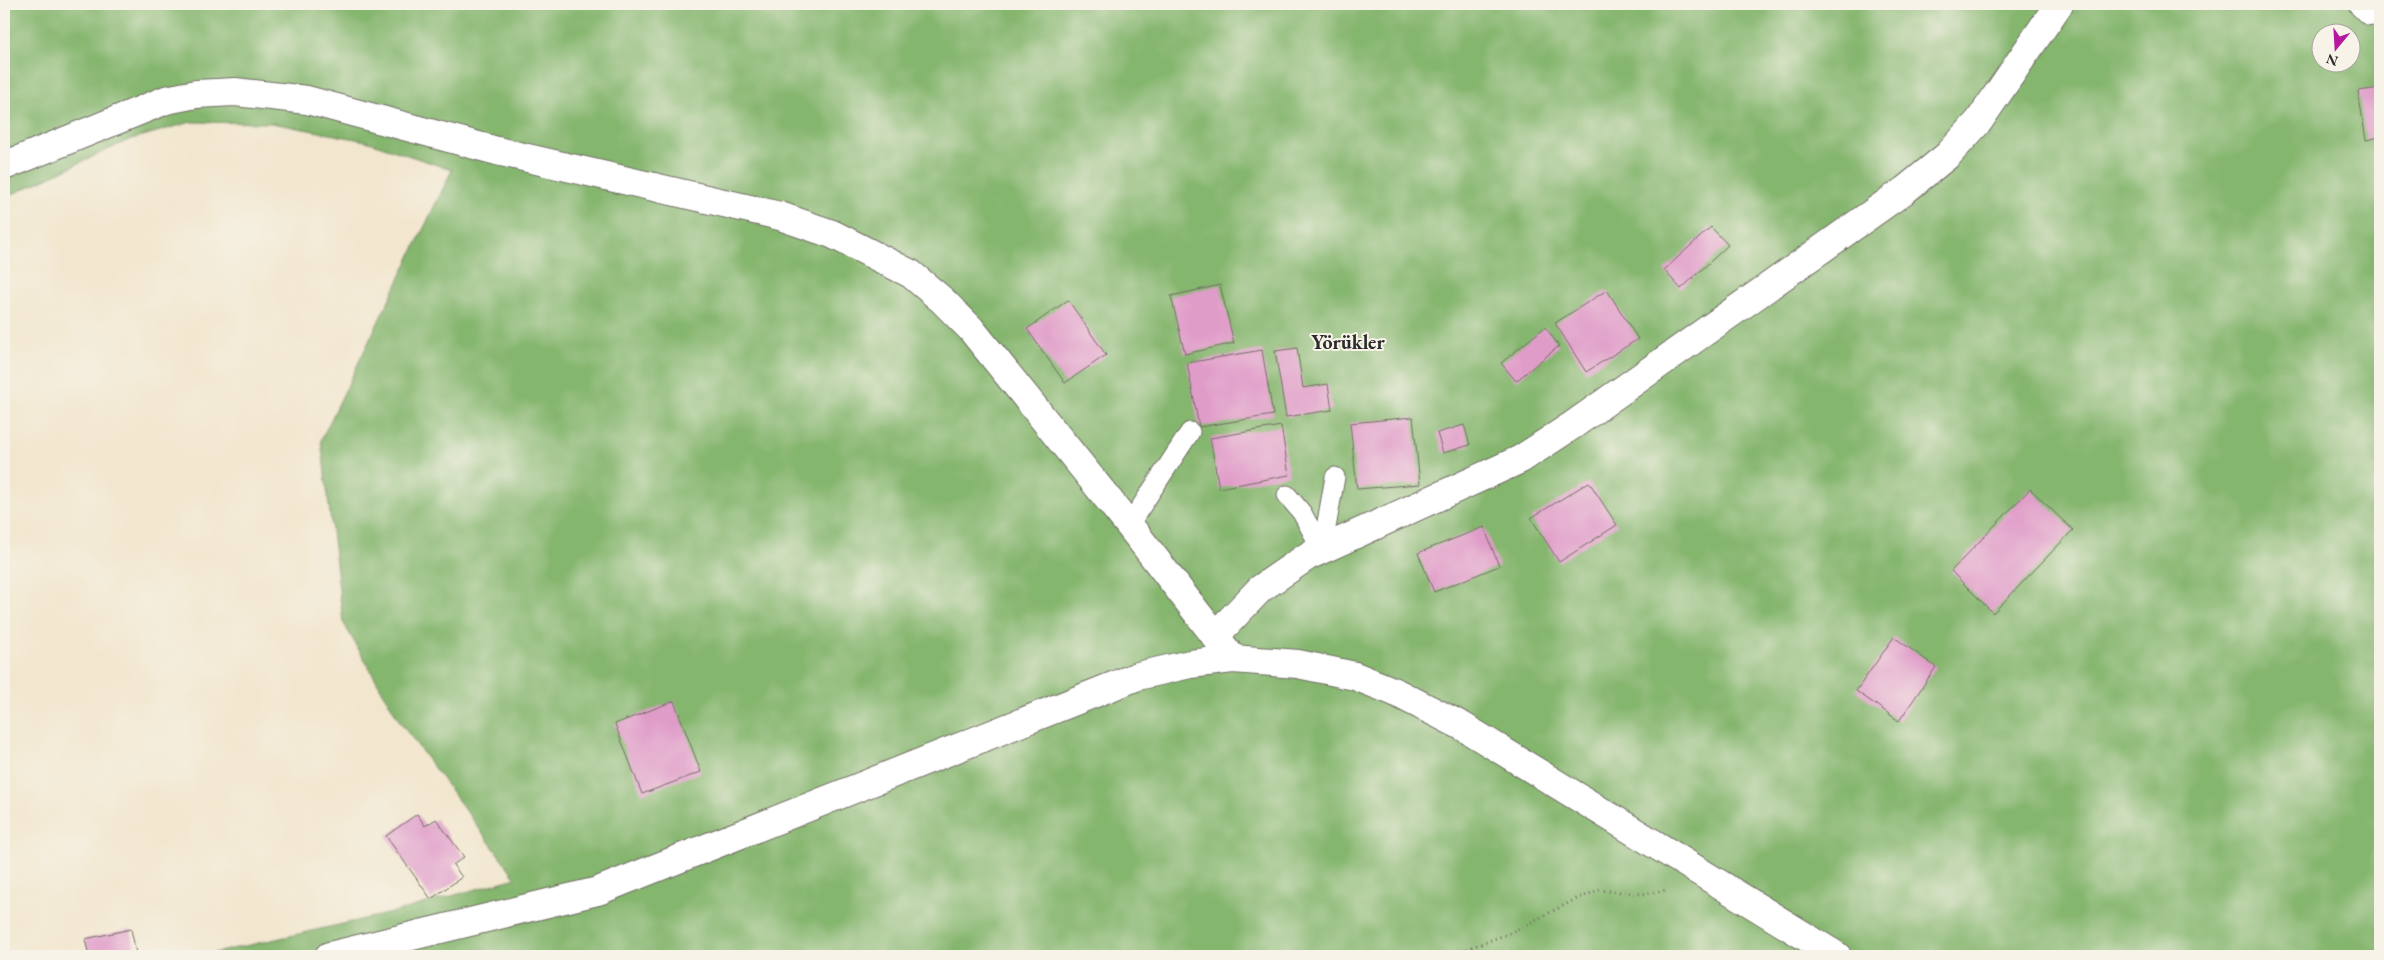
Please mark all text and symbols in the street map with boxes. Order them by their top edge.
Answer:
north arrow [2312,22,2362,72]
text: N [2323,50,2340,71]
district label: Yörükler [1311,329,1385,355]

